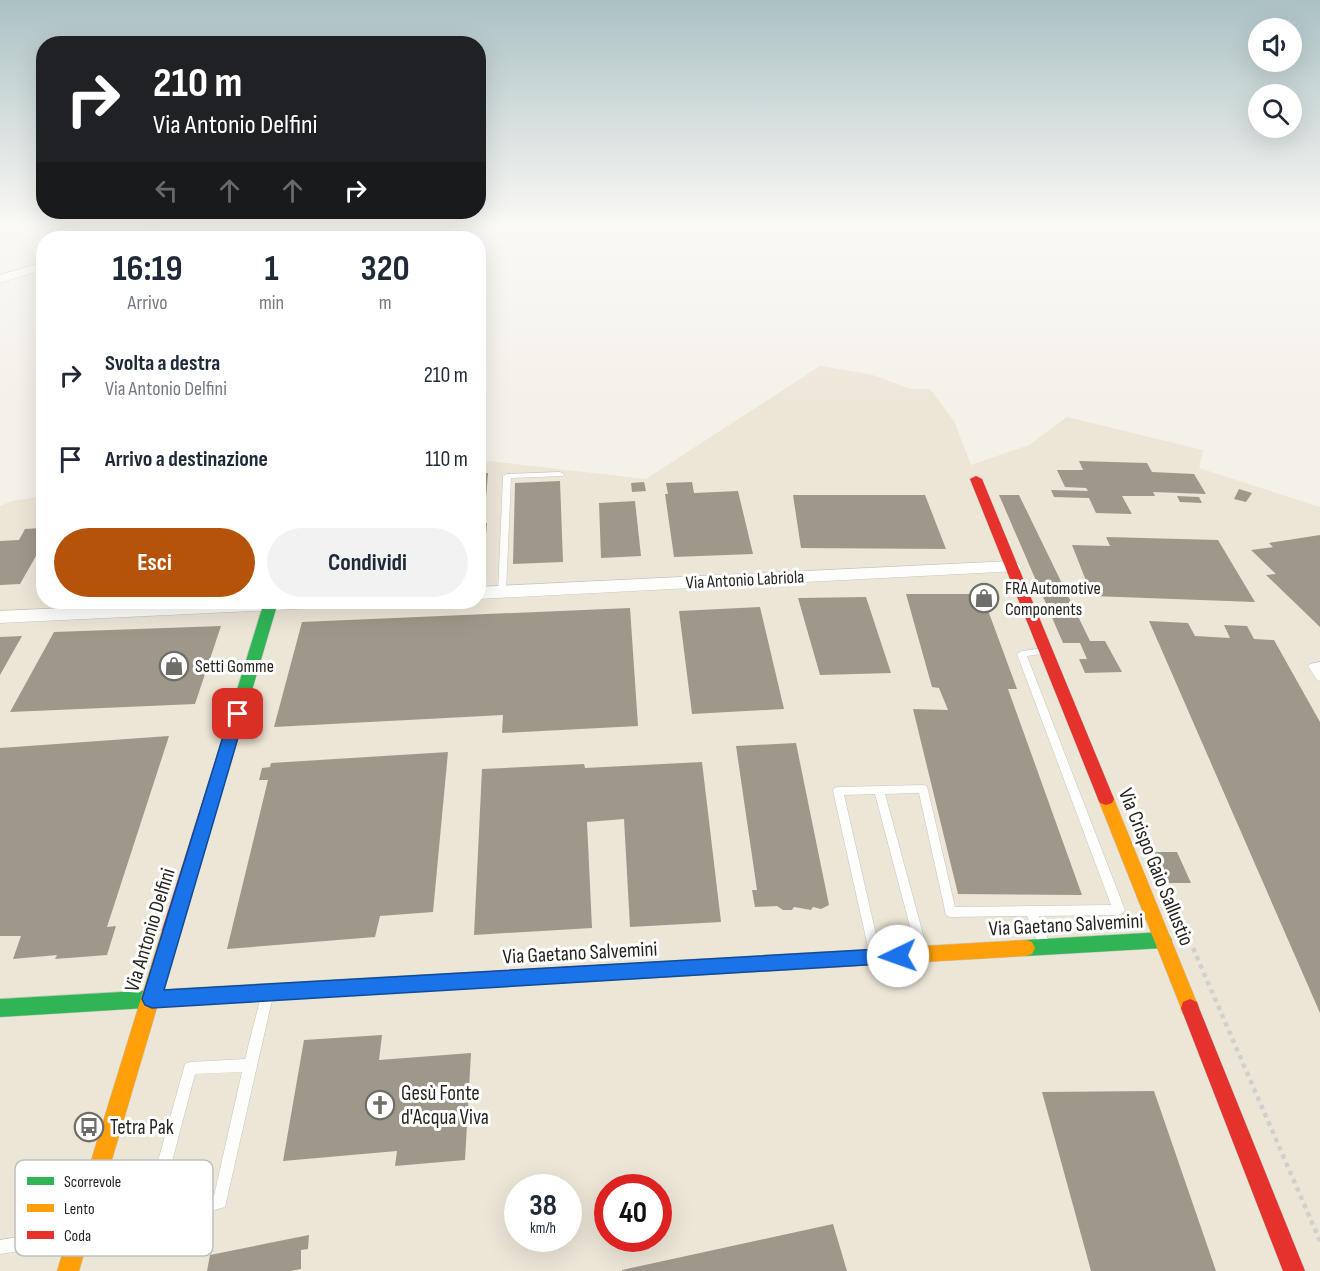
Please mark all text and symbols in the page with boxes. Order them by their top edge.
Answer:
map controls [1248,18,1302,138]
button: sound [1248,18,1302,72]
text: 210 m [153,58,242,109]
icon: right [54,60,132,138]
button: search [1248,84,1302,138]
text: Via Antonio Delfini [153,109,318,141]
icon: left [150,174,183,207]
icon: ahead [213,174,246,207]
icon: ahead [276,174,309,207]
icon: right [339,174,372,207]
text: 16:19 [112,248,183,291]
text: 1 [265,248,279,291]
text: 320 [361,248,410,291]
text: Arrivo [128,291,168,315]
text: min [259,291,284,315]
text: m [379,291,391,315]
text: Svolta a destra [105,350,220,377]
icon: right [54,359,87,392]
text: 210 m [424,362,468,389]
text: Via Antonio Delfini [105,377,227,401]
icon: arrive [54,443,87,476]
text: Arrivo a destinazione [105,446,268,473]
text: 110 m [425,446,468,473]
button: Esci [54,528,255,597]
button: Condividi [267,528,468,597]
street label: Via Antonio Labriola [685,566,805,594]
place label: FRA Automotive Components [1005,578,1101,620]
shop icon: FRA Automotive Components [968,582,1000,614]
shop icon: Setti Gomme [158,650,190,682]
place label: Setti Gomme [195,656,274,677]
pin [212,688,263,739]
icon: arrive [221,697,254,730]
street label: Via Crispo Gaio Sallustio [1113,785,1199,949]
street label: Via Antonio Delfini [119,865,181,995]
street label: Via Gaetano Salvemini [988,908,1144,942]
position arrow [866,924,930,988]
street label: Via Gaetano Salvemini [502,936,658,970]
place label: Gesù Fonte d'Acqua Viva [401,1081,489,1130]
church icon: Gesù Fonte d'Acqua Viva [364,1089,396,1121]
bus stop icon: Tetra Pak [73,1111,105,1143]
place label: Tetra Pak [110,1115,174,1140]
legend [15,1160,213,1256]
text: Scorrevole [64,1173,121,1192]
speed limit sign: 40 [594,1174,672,1252]
text: 38 [529,1188,557,1224]
text: Lento [64,1200,95,1219]
text: km/h [530,1219,556,1238]
text: Coda [64,1227,91,1246]

